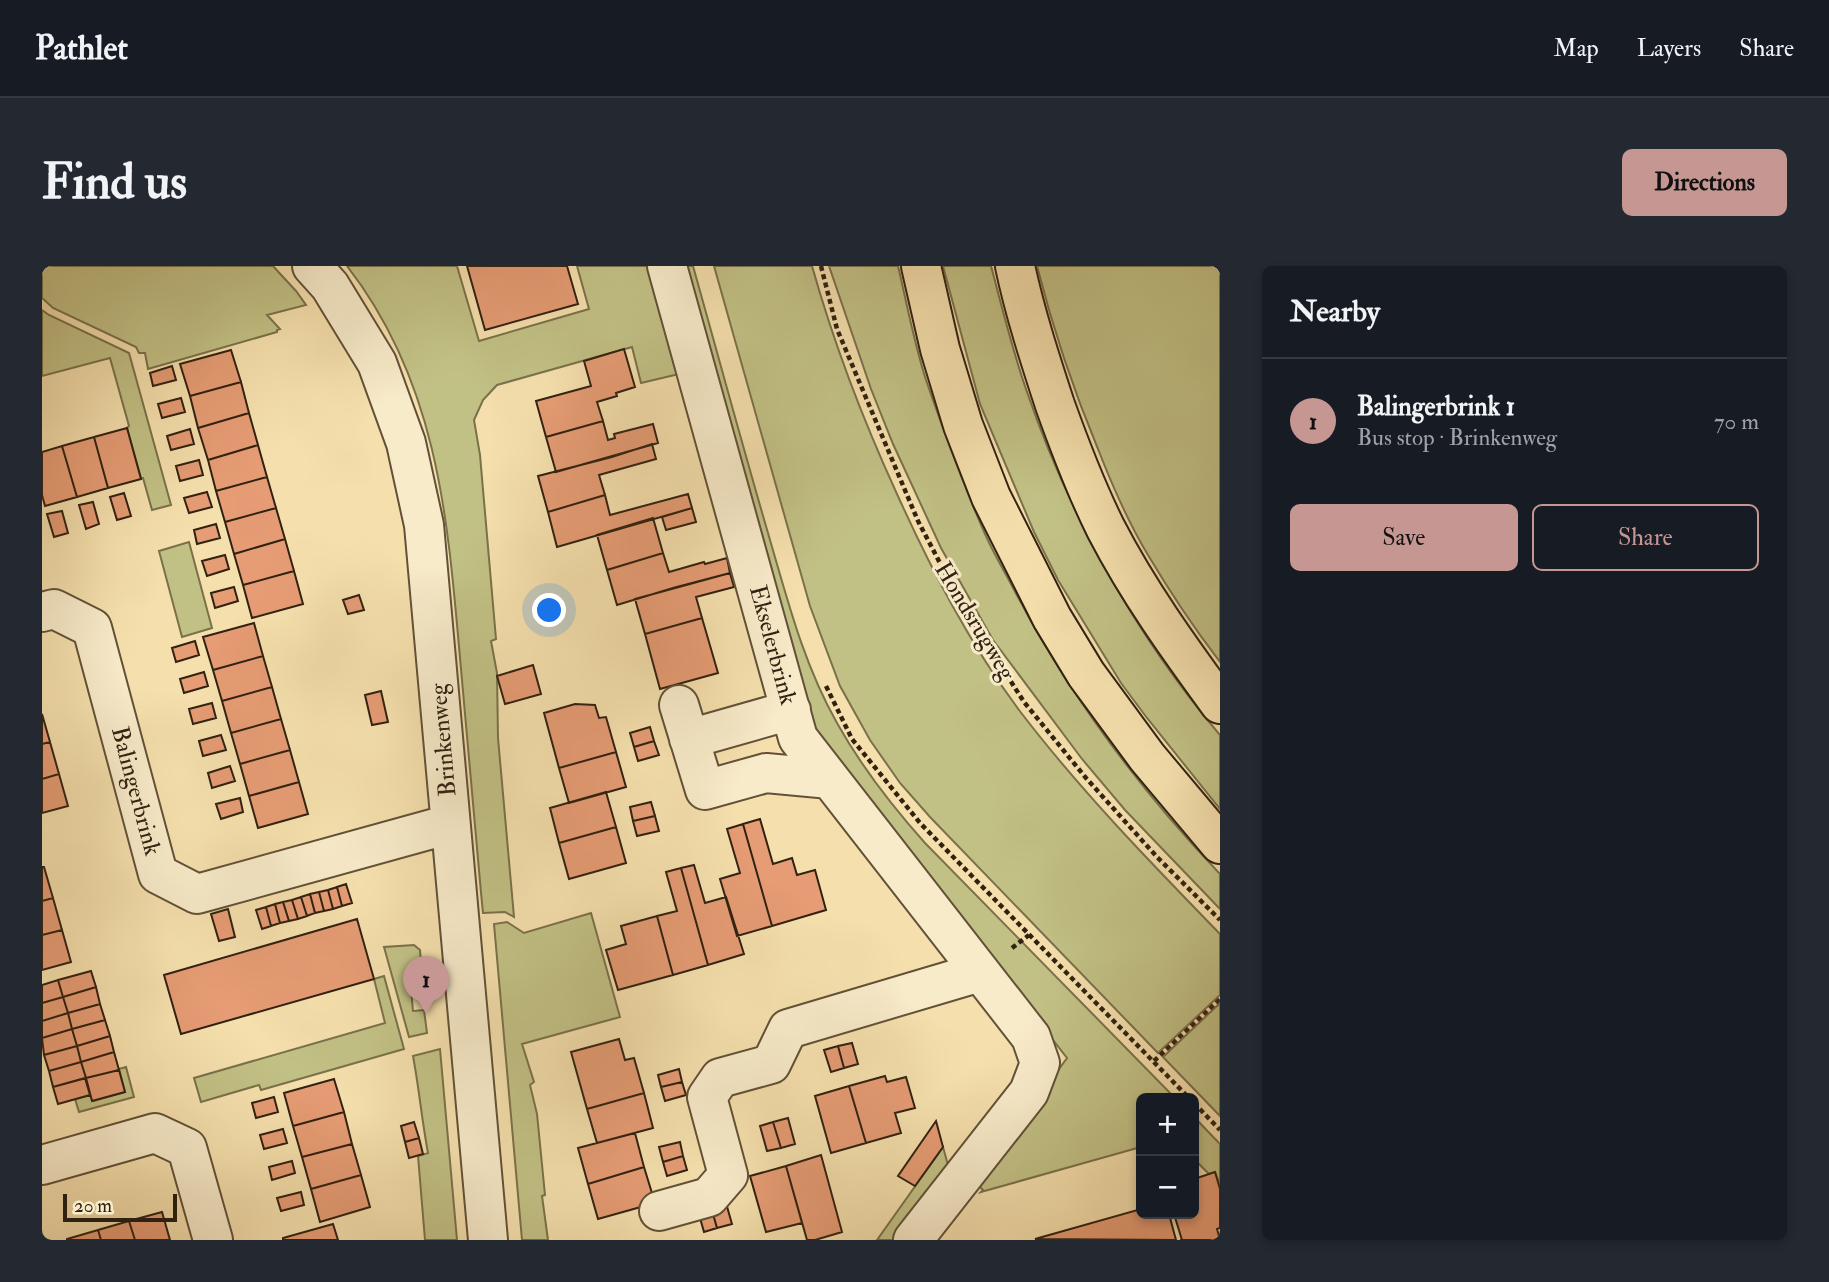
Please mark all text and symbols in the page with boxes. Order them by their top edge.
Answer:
text: Pathlet [35,28,128,69]
text: Map [1554,33,1599,64]
text: Layers [1637,33,1701,64]
text: Share [1739,33,1794,64]
button: Directions [1622,149,1787,216]
text: Find us [42,152,187,213]
text: Nearby [1290,293,1380,330]
text: Balingerbrink 1 [1357,391,1515,423]
text: 1 [1309,407,1317,436]
text: 70 m [1714,407,1759,436]
text: Bus stop · Brinkenweg [1357,423,1557,452]
button: Save [1290,504,1518,571]
button: Share [1532,504,1759,571]
street label: Hondsrugweg [927,556,1023,687]
street label: Ekselerbrink [742,582,804,709]
your location [532,593,566,627]
street label: Brinkenweg [423,681,463,798]
street label: Balingerbrink [104,723,168,859]
pin: 1 [403,956,449,1014]
map controls [1136,1093,1199,1219]
button: + [1136,1093,1199,1156]
button: − [1136,1156,1199,1219]
scale bar [63,1191,177,1223]
text: 20 m [74,1194,112,1218]

